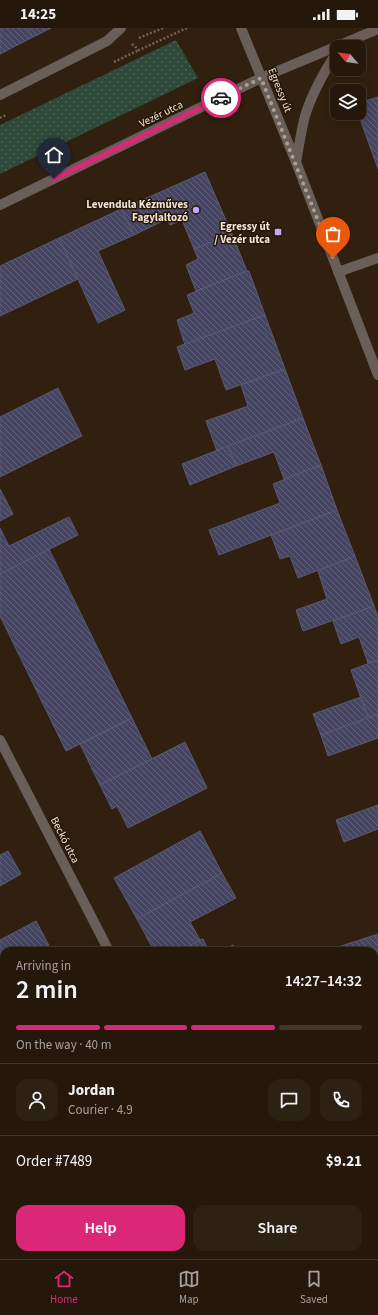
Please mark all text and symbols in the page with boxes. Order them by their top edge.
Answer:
text: 14:25 [20,4,56,25]
north arrow [330,40,366,76]
map controls [330,40,366,120]
street label: Egressy út [264,66,296,115]
courier [201,78,241,118]
button: layers [330,84,366,120]
icon: car [210,87,232,109]
street label: Vezér utca [137,97,185,131]
pin [37,138,71,179]
icon: home [43,144,65,166]
place label: Levendula Kézműves Fagylaltozó [86,197,188,225]
marker: Levendula Kézműves Fagylaltozó [191,205,201,215]
pin [316,217,350,258]
place label: Egressy út / Vezér utca [214,219,271,247]
icon: bag [322,223,344,245]
marker: Egressy út / Vezér utca [273,227,283,237]
street label: Beckó utca [47,814,83,866]
text: Arriving in [16,957,71,975]
text: 2 min [16,971,78,1008]
text: 14:27–14:32 [285,971,362,992]
text: On the way · 40 m [16,1036,111,1054]
button: person [16,1079,58,1121]
button: chat [268,1079,310,1121]
button: phone [320,1079,362,1121]
text: Jordan [68,1080,115,1101]
text: Courier · 4.9 [68,1101,133,1119]
text: Order #7489 [16,1151,92,1172]
text: $9.21 [326,1151,362,1172]
button: Help [16,1205,185,1251]
button: Share [193,1205,362,1251]
tab: Home [50,1268,78,1307]
tab: Map [178,1268,200,1307]
tab: Saved [300,1268,328,1307]

